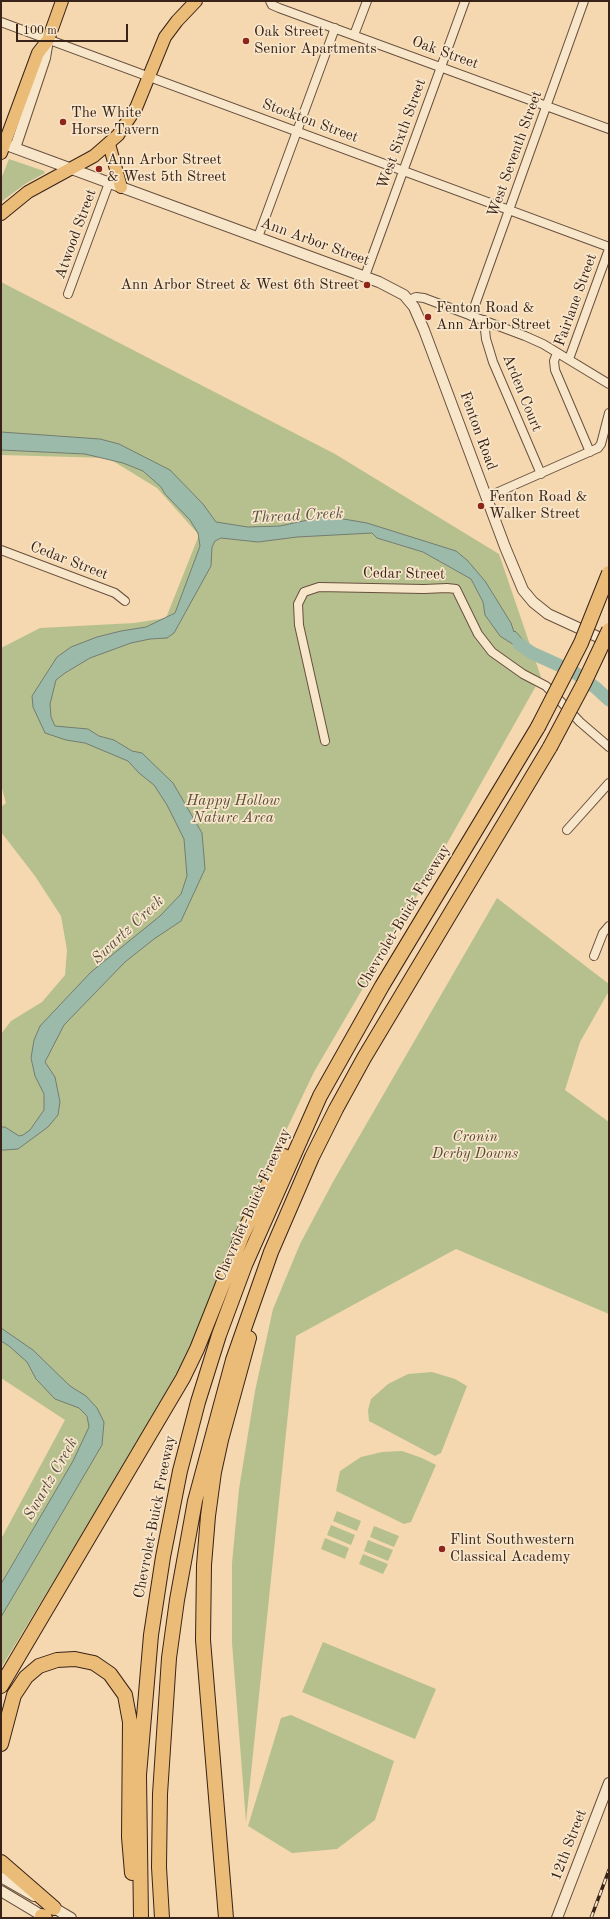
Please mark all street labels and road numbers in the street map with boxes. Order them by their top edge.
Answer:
street label: Oak Street [409,33,481,73]
street label: West Sixth Street [374,76,430,192]
street label: West Seventh Street [484,88,546,220]
street label: Stockton Street [259,95,361,147]
street label: Atwood Street [51,187,101,281]
street label: Ann Arbor Street [258,214,372,270]
street label: Fairlane Street [551,251,601,349]
street label: Arden Court [498,352,546,434]
street label: Fenton Road [455,389,501,473]
street label: Cedar Street [27,538,111,584]
street label: Cedar Street [363,564,445,584]
street label: Chevrolet-Buick Freeway [354,841,454,993]
street label: Chevrolet-Buick Freeway [211,1126,295,1284]
street label: Chevrolet-Buick Freeway [130,1434,180,1600]
street label: 12th Street [547,1807,591,1883]

